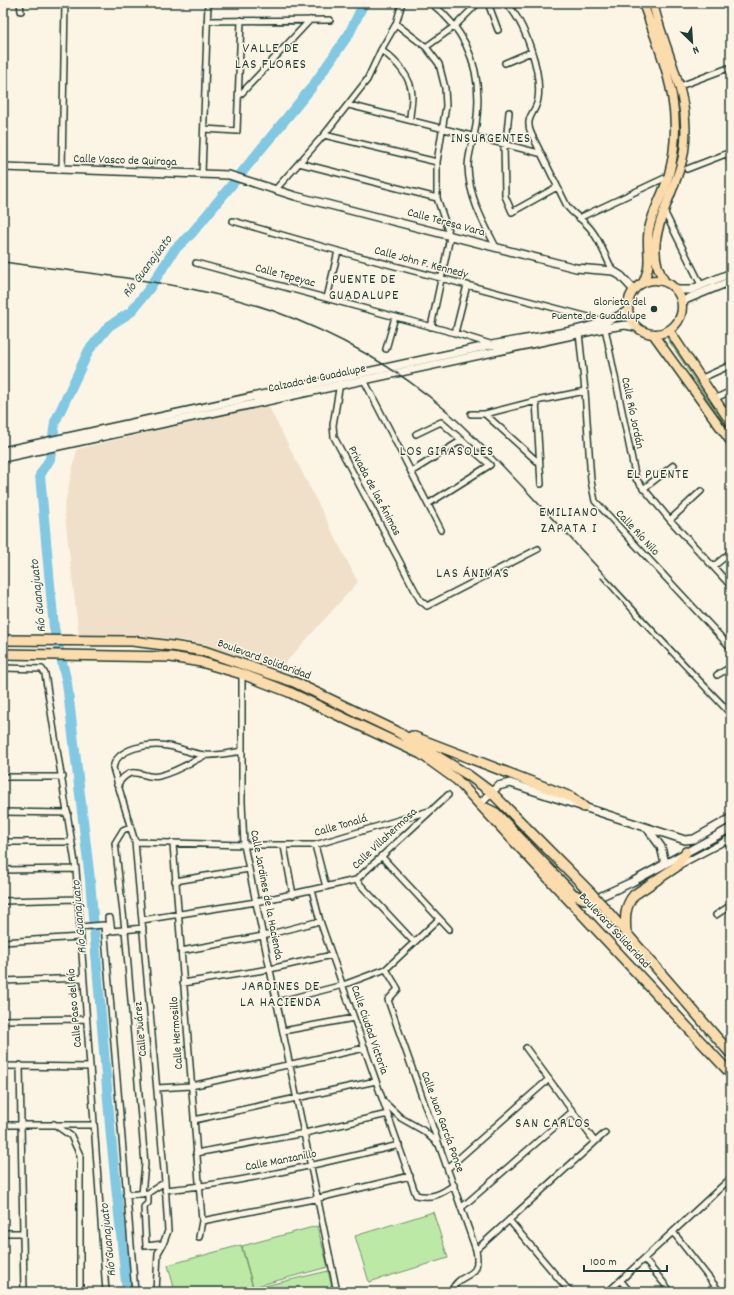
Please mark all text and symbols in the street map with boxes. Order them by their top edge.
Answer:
north arrow [672,22,712,62]
district label: VALLE DE LAS FLORES [235,39,307,75]
text: N [689,41,701,58]
district label: INSURGENTES [451,129,531,149]
street label: Calle Vasco de Quiroga [73,151,177,171]
street label: Calle Teresa Vara [405,204,487,242]
water label: Río Guanajuato [118,231,178,302]
street label: Calle John F. Kennedy [372,242,471,284]
street label: Calle Tepeyac [253,260,317,292]
district label: PUENTE DE GUADALUPE [329,270,399,306]
place label: Glorieta del Puente de Guadalupe [551,294,646,325]
marker: Glorieta del Puente de Guadalupe [649,304,659,314]
street label: Calzada de Guadalupe [267,360,367,398]
street label: Calle Río Jordán [616,376,648,451]
district label: LOS GIRASOLES [400,442,494,462]
street label: Privada de las Ánimas [343,443,405,539]
district label: EL PUENTE [627,465,689,485]
district label: EMILIANO ZAPATA I [539,503,599,539]
street label: Calle Río Nilo [611,506,663,560]
water label: Río Guanajuato [26,557,52,634]
district label: LAS ÁNIMAS [436,564,510,584]
street label: Boulevard Solidaridad [215,635,313,685]
street label: Calle Villahermosa [348,804,422,874]
street label: Calle Tonalá [313,810,369,842]
street label: Calle Jardines de la Hacienda [245,829,287,962]
water label: Río Guanajuato [67,878,93,954]
street label: Boulevard Solidaridad [574,889,654,973]
street label: Calle Paso del Río [63,968,87,1048]
district label: JARDINES DE LA HACIENDA [240,977,322,1013]
street label: Calle Ciudad Victoria [346,983,392,1077]
street label: Calle Hermosillo [166,996,188,1070]
street label: Calle Juárez [130,1000,152,1057]
street label: Calle Juan García Ponce [416,1069,468,1175]
district label: SAN CARLOS [515,1114,591,1134]
street label: Calle Manzanillo [244,1146,318,1176]
water label: Río Guanajuato [96,1201,122,1278]
scale bar [584,1247,667,1273]
text: 100 m [590,1254,617,1271]

